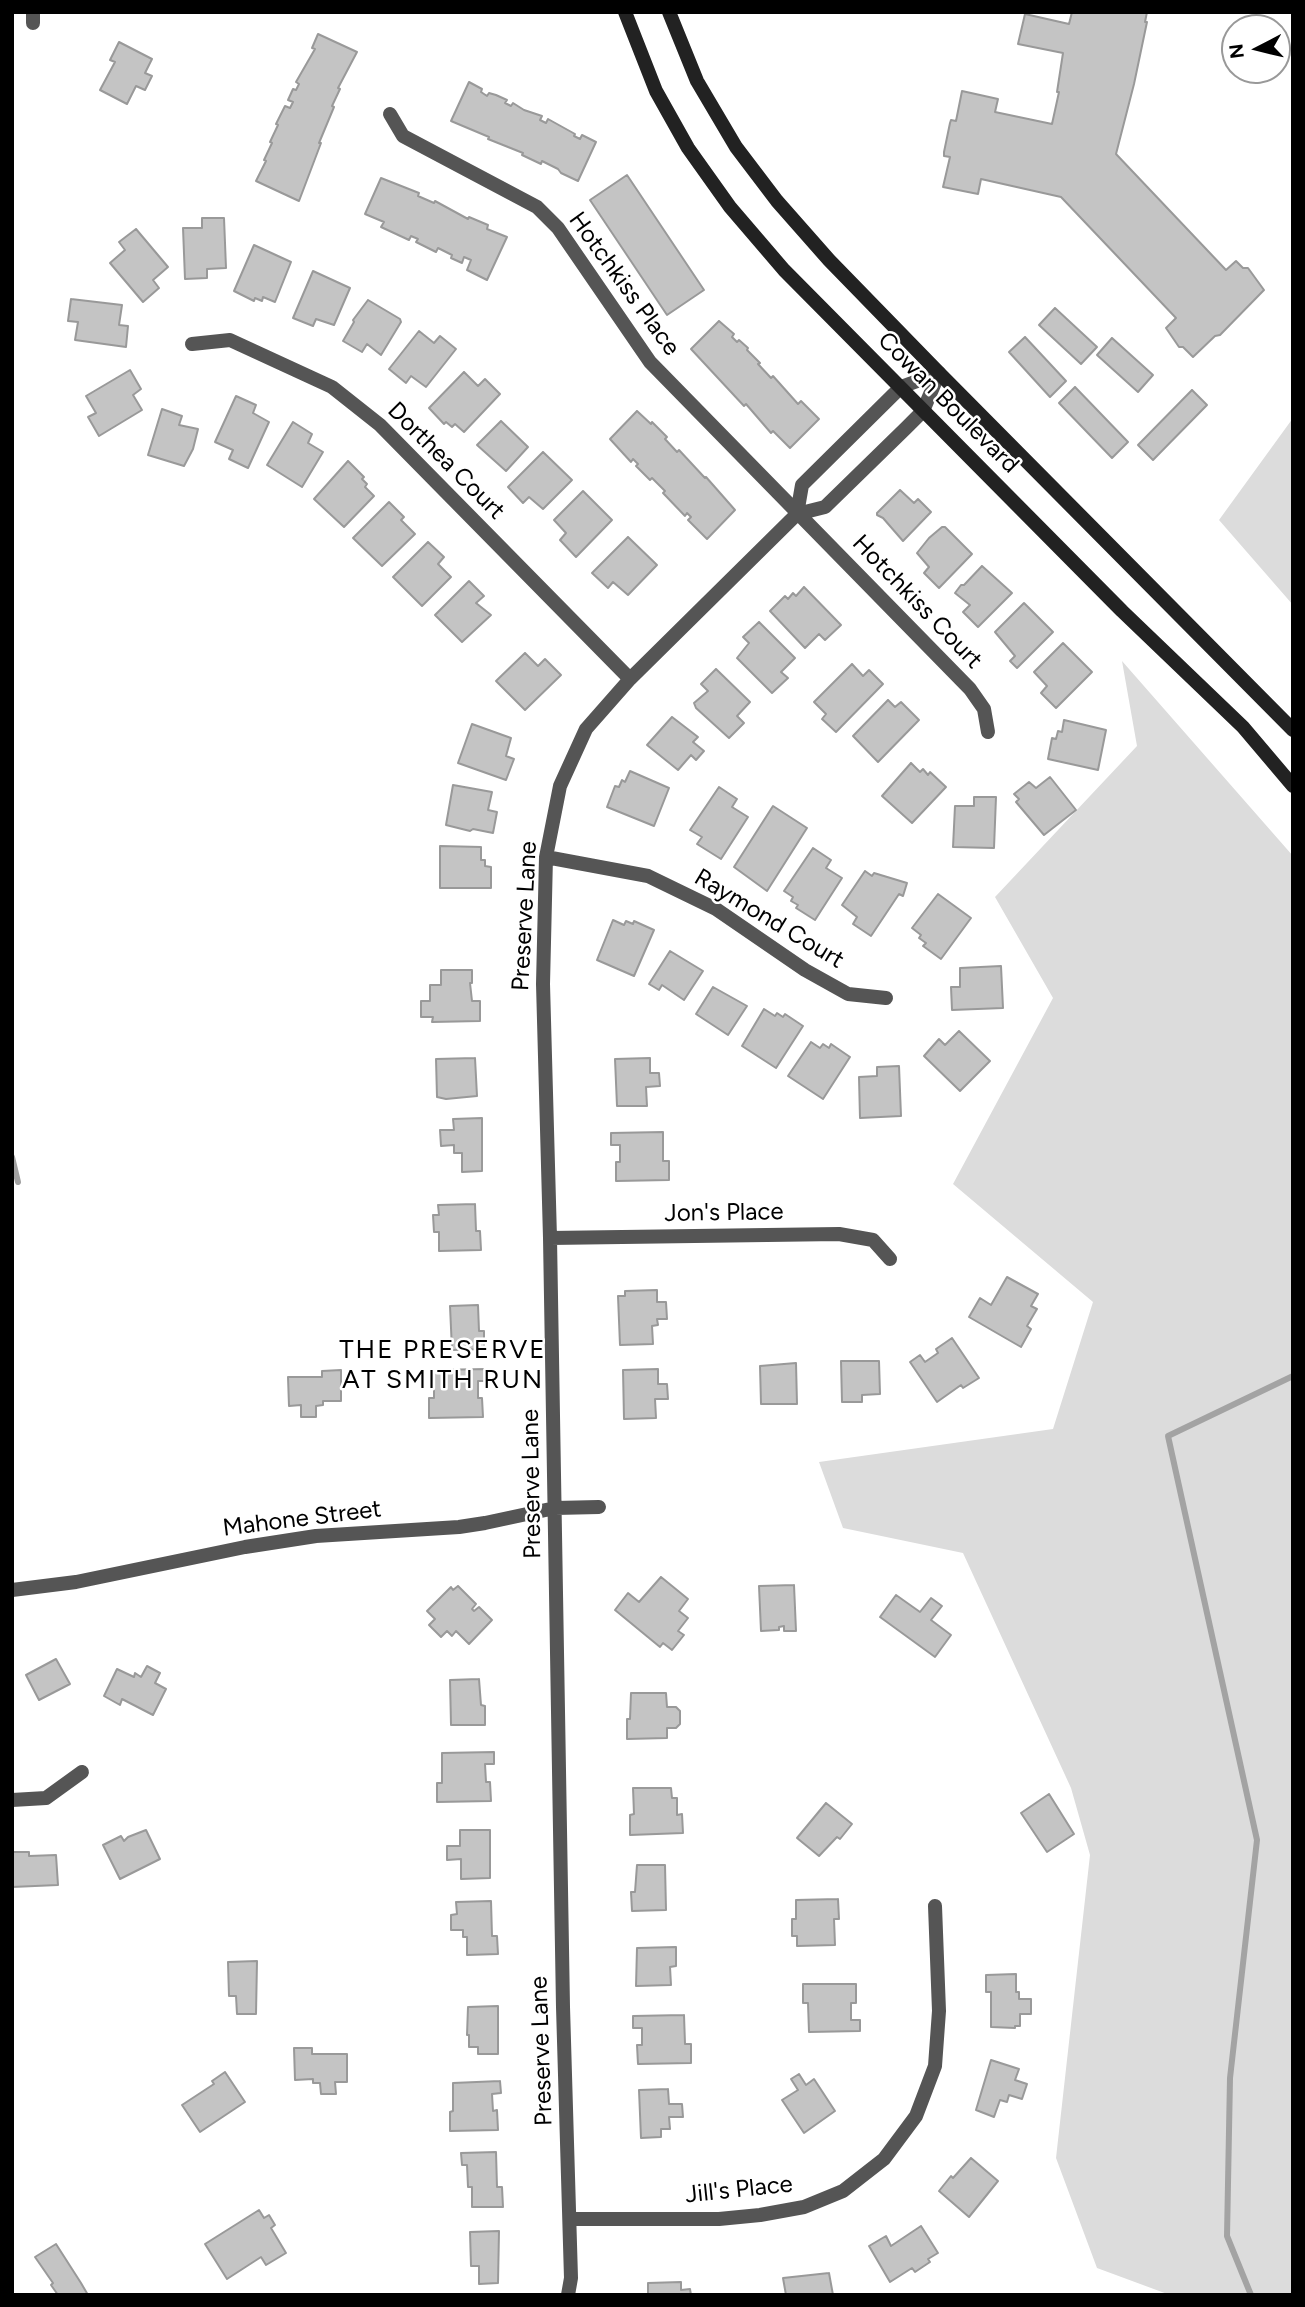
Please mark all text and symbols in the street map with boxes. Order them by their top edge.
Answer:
north arrow [1221,14,1291,84]
text: N [1224,43,1249,60]
street label: Hotchkiss Place [562,207,686,361]
street label: Cowan Boulevard [871,326,1025,480]
street label: Dorthea Court [381,396,511,526]
street label: Hotchkiss Court [846,529,988,675]
street label: Preserve Lane [507,840,543,992]
street label: Raymond Court [689,863,849,975]
street label: Jon's Place [664,1198,784,1228]
district label: THE PRESERVE AT SMITH RUN [341,1334,545,1396]
street label: Preserve Lane [516,1409,548,1559]
street label: Mahone Street [221,1495,383,1543]
street label: Preserve Lane [525,1976,559,2126]
street label: Jill's Place [684,2170,794,2210]

